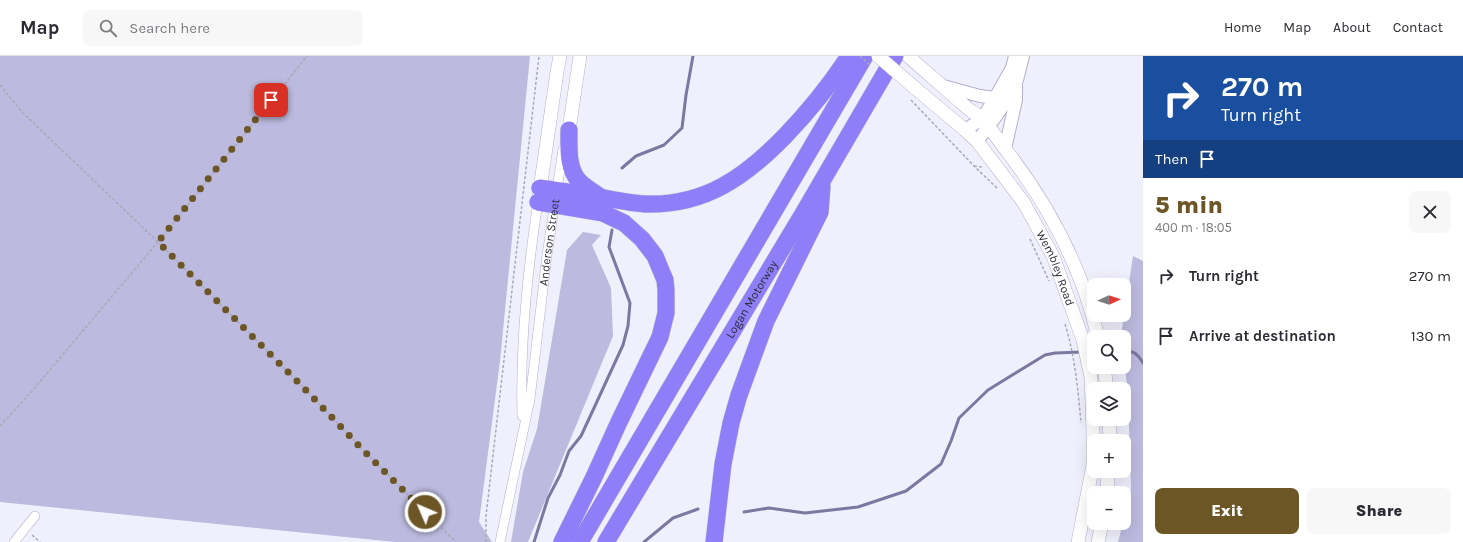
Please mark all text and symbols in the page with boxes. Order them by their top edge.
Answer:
search box [83,10,363,46]
text: Map [20,17,59,39]
icon: search [97,17,119,39]
text: Search here [129,19,210,37]
text: Home [1224,19,1261,36]
text: Map [1283,19,1311,36]
text: About [1333,19,1371,36]
text: Contact [1393,19,1443,36]
text: 270 m [1221,70,1303,103]
icon: right [1155,72,1207,124]
pin [254,83,288,117]
icon: arrive [260,89,282,111]
text: Turn right [1221,104,1301,126]
icon: arrive [1196,148,1218,170]
text: Then [1155,150,1188,168]
text: 5 min [1155,191,1223,219]
button: close [1409,191,1451,233]
street label: Anderson Street [536,197,562,287]
text: 400 m · 18:05 [1155,220,1232,235]
street label: Wembley Road [1033,228,1077,308]
street label: Logan Motorway [723,257,781,341]
icon: right [1155,265,1177,287]
text: Turn right [1189,267,1259,285]
text: 270 m [1409,267,1451,285]
north arrow [1087,278,1131,322]
map controls [1087,278,1131,530]
icon: arrive [1155,325,1177,347]
text: Arrive at destination [1189,327,1336,345]
text: 130 m [1411,327,1451,345]
button: search [1087,330,1131,374]
button: layers [1087,382,1131,426]
button: + [1087,434,1131,478]
button: − [1087,486,1131,530]
button: Exit [1155,488,1299,534]
button: Share [1307,488,1451,534]
position arrow [404,491,446,533]

